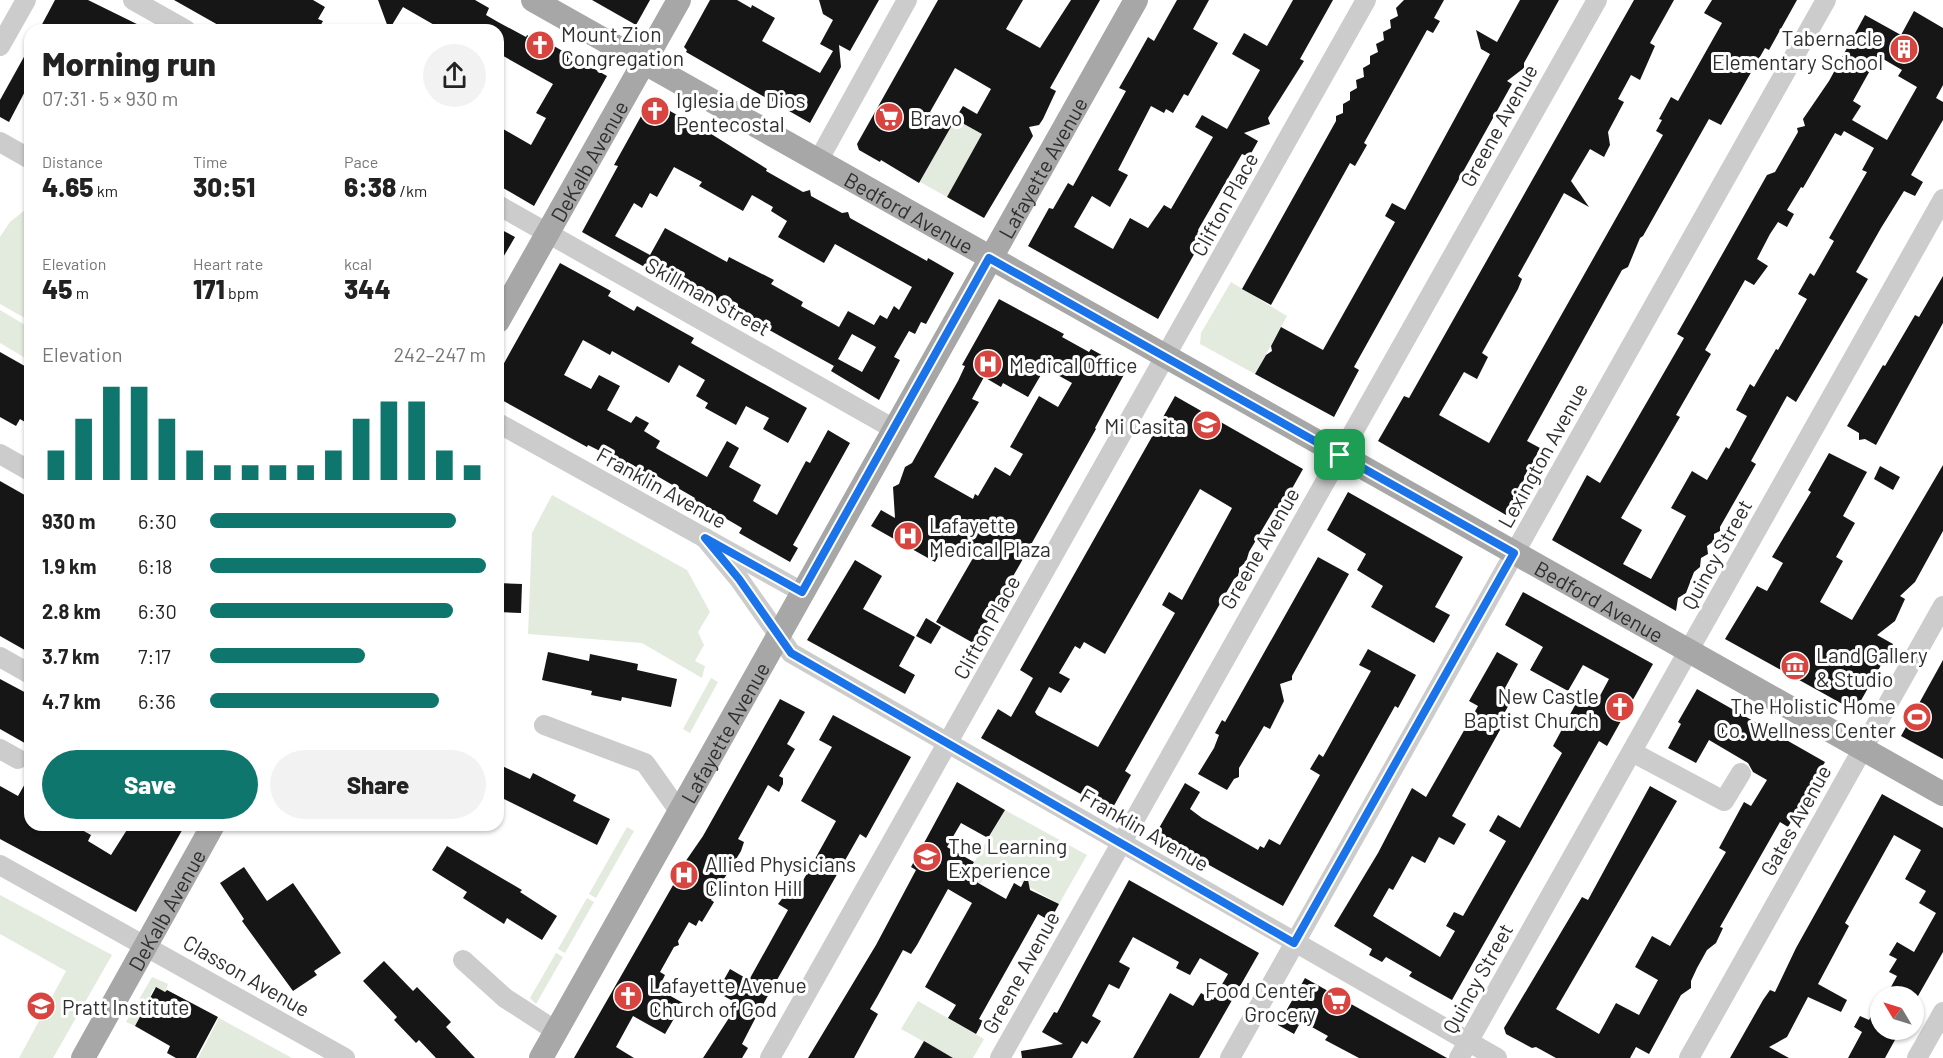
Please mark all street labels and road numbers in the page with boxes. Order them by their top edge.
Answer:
street label: Greene Avenue [1454,59,1542,191]
street label: Lafayette Avenue [992,92,1092,242]
street label: DeKalb Avenue [544,96,632,226]
street label: Clifton Place [1185,148,1263,260]
street label: Bedford Avenue [841,166,978,258]
street label: Skillman Street [641,251,775,341]
street label: Lexington Avenue [1492,378,1592,532]
street label: Franklin Avenue [593,441,731,533]
street label: Greene Avenue [1214,483,1304,613]
street label: Quincy Street [1676,495,1756,613]
street label: Bedford Avenue [1531,554,1668,647]
street label: Clifton Place [947,571,1025,683]
street label: Lafayette Avenue [675,657,774,807]
street label: Gates Avenue [1754,760,1836,880]
street label: Franklin Avenue [1076,782,1214,876]
street label: DeKalb Avenue [122,844,210,975]
street label: Greene Avenue [976,906,1064,1038]
street label: Quincy Street [1437,919,1517,1037]
street label: Classon Avenue [179,929,315,1021]

